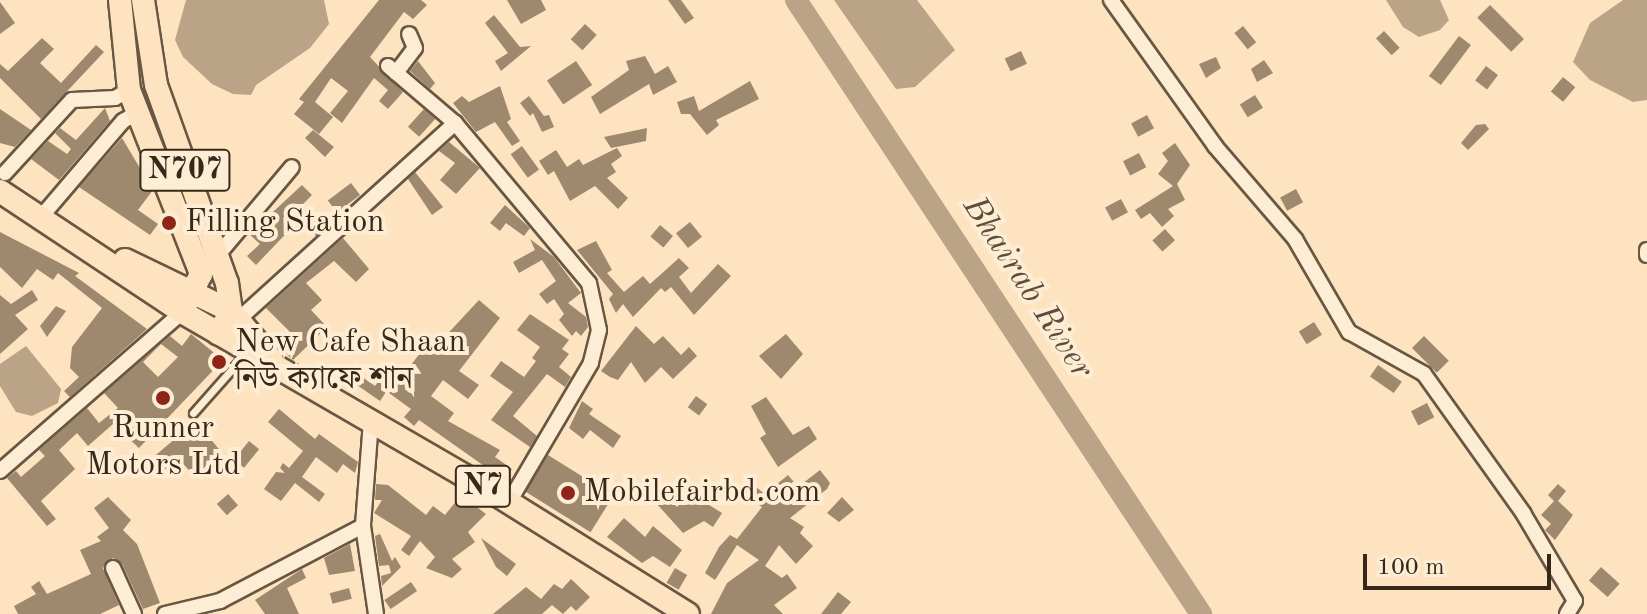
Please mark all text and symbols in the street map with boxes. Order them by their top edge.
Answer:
road number: N707 [139,144,231,196]
water label: Bhairab River [953,189,1101,387]
place label: Filling Station [185,204,385,242]
marker: Filling Station [160,214,178,232]
place label: New Cafe Shaan নিউ ক্যাফে শান [235,325,466,400]
marker: New Cafe Shaan নিউ ক্যাফে শান [210,353,228,371]
marker: Runner Motors Ltd [154,389,172,407]
place label: Runner Motors Ltd [85,411,241,486]
road number: N7 [453,460,513,512]
place label: Mobilefairbd.com [584,474,820,512]
marker: Mobilefairbd.com [559,484,577,502]
scale bar [1367,538,1555,588]
text: 100 m [1377,556,1445,580]

